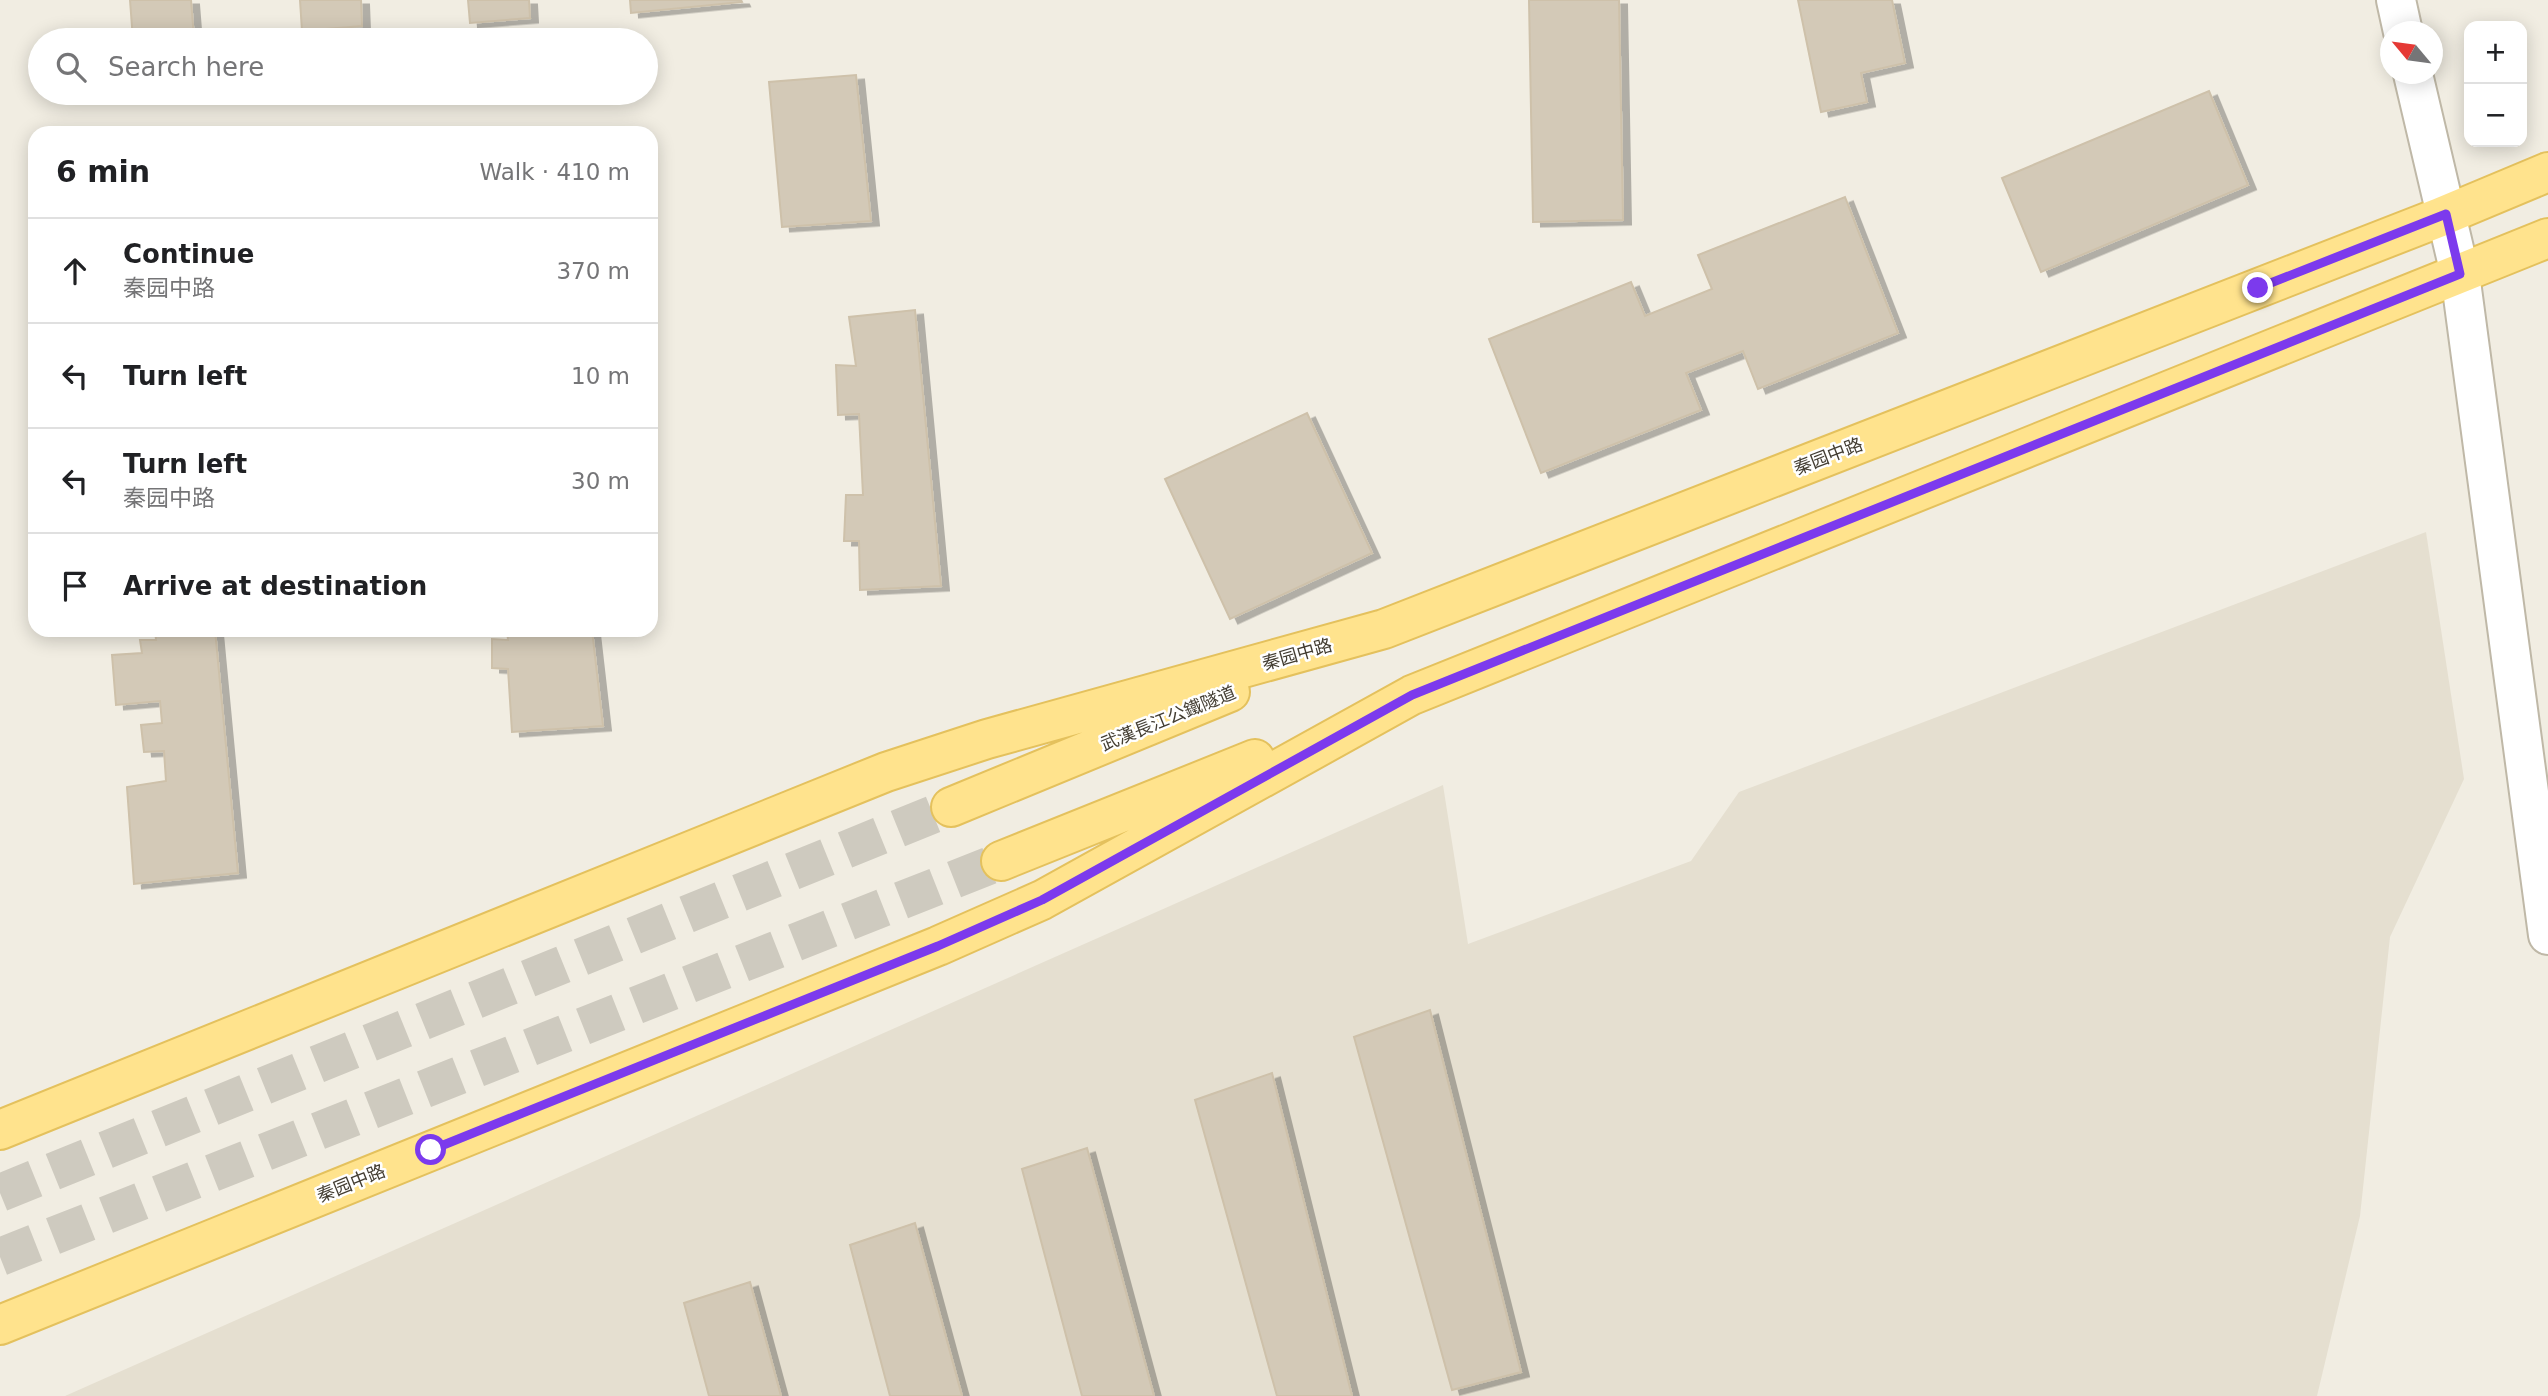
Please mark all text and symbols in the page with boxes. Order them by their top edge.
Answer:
north arrow [2380,21,2443,84]
map controls [2464,21,2527,147]
button: + [2464,21,2527,84]
search box [28,28,658,105]
icon: search [52,48,90,86]
text: Search here [108,52,264,82]
button: − [2464,84,2527,147]
text: 6 min [56,154,150,189]
text: Walk · 410 m [479,159,630,185]
text: Continue [123,239,254,269]
icon: ahead [56,252,94,290]
text: 370 m [556,258,630,284]
route end [2242,272,2273,303]
text: 秦园中路 [123,275,215,301]
icon: left [56,357,94,395]
text: Turn left [123,361,247,391]
text: 10 m [571,363,630,389]
street label: 秦园中路 [1791,433,1865,479]
text: Turn left [123,449,247,479]
icon: left [56,462,94,500]
text: 30 m [571,468,630,494]
text: 秦园中路 [123,485,215,511]
icon: arrive [56,567,94,605]
text: Arrive at destination [123,571,427,601]
street label: 秦园中路 [1260,634,1334,674]
street label: 武漢長江公鐵隧道 [1097,681,1239,755]
route start [415,1134,446,1165]
street label: 秦园中路 [314,1160,388,1206]

